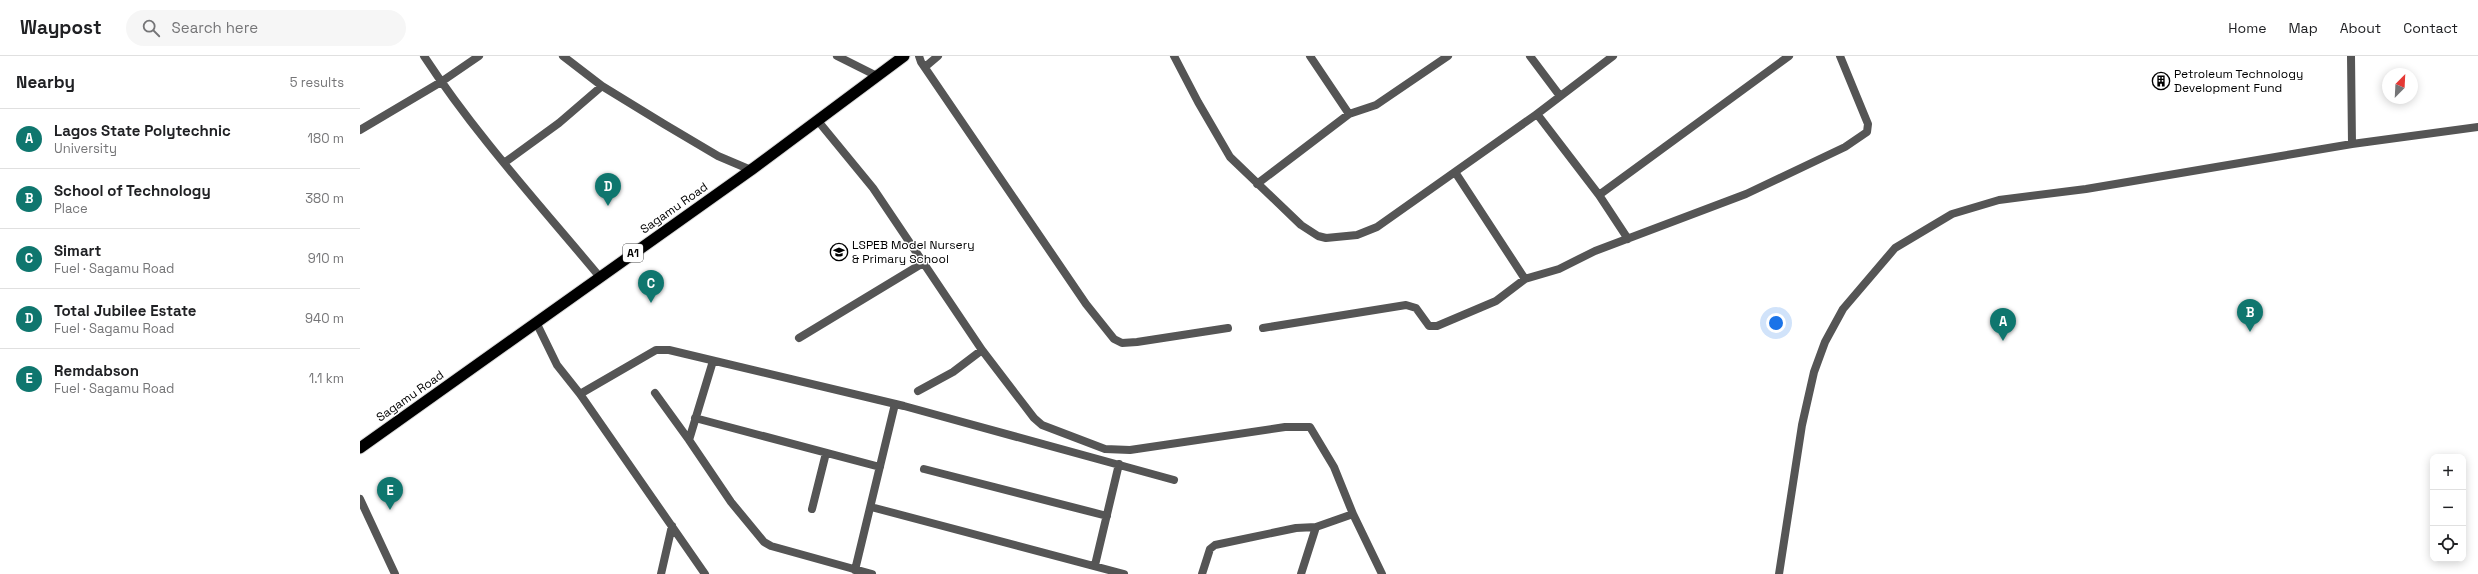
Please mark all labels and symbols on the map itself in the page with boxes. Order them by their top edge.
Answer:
place label: Petroleum Technology Development Fund [2174,66,2303,96]
north arrow [2382,68,2418,104]
building icon: Petroleum Technology Development Fund [2151,71,2171,91]
pin: D [595,173,621,206]
street label: Sagamu Road [637,179,711,237]
place label: LSPEB Model Nursery & Primary School [852,237,975,267]
school or university icon: LSPEB Model Nursery & Primary School [829,242,849,262]
road number: A1 [623,244,643,262]
pin: C [638,270,664,303]
pin: B [2237,299,2263,332]
pin: A [1990,308,2016,341]
your location [1766,313,1786,333]
street label: Sagamu Road [373,367,447,425]
pin: E [377,477,403,510]

